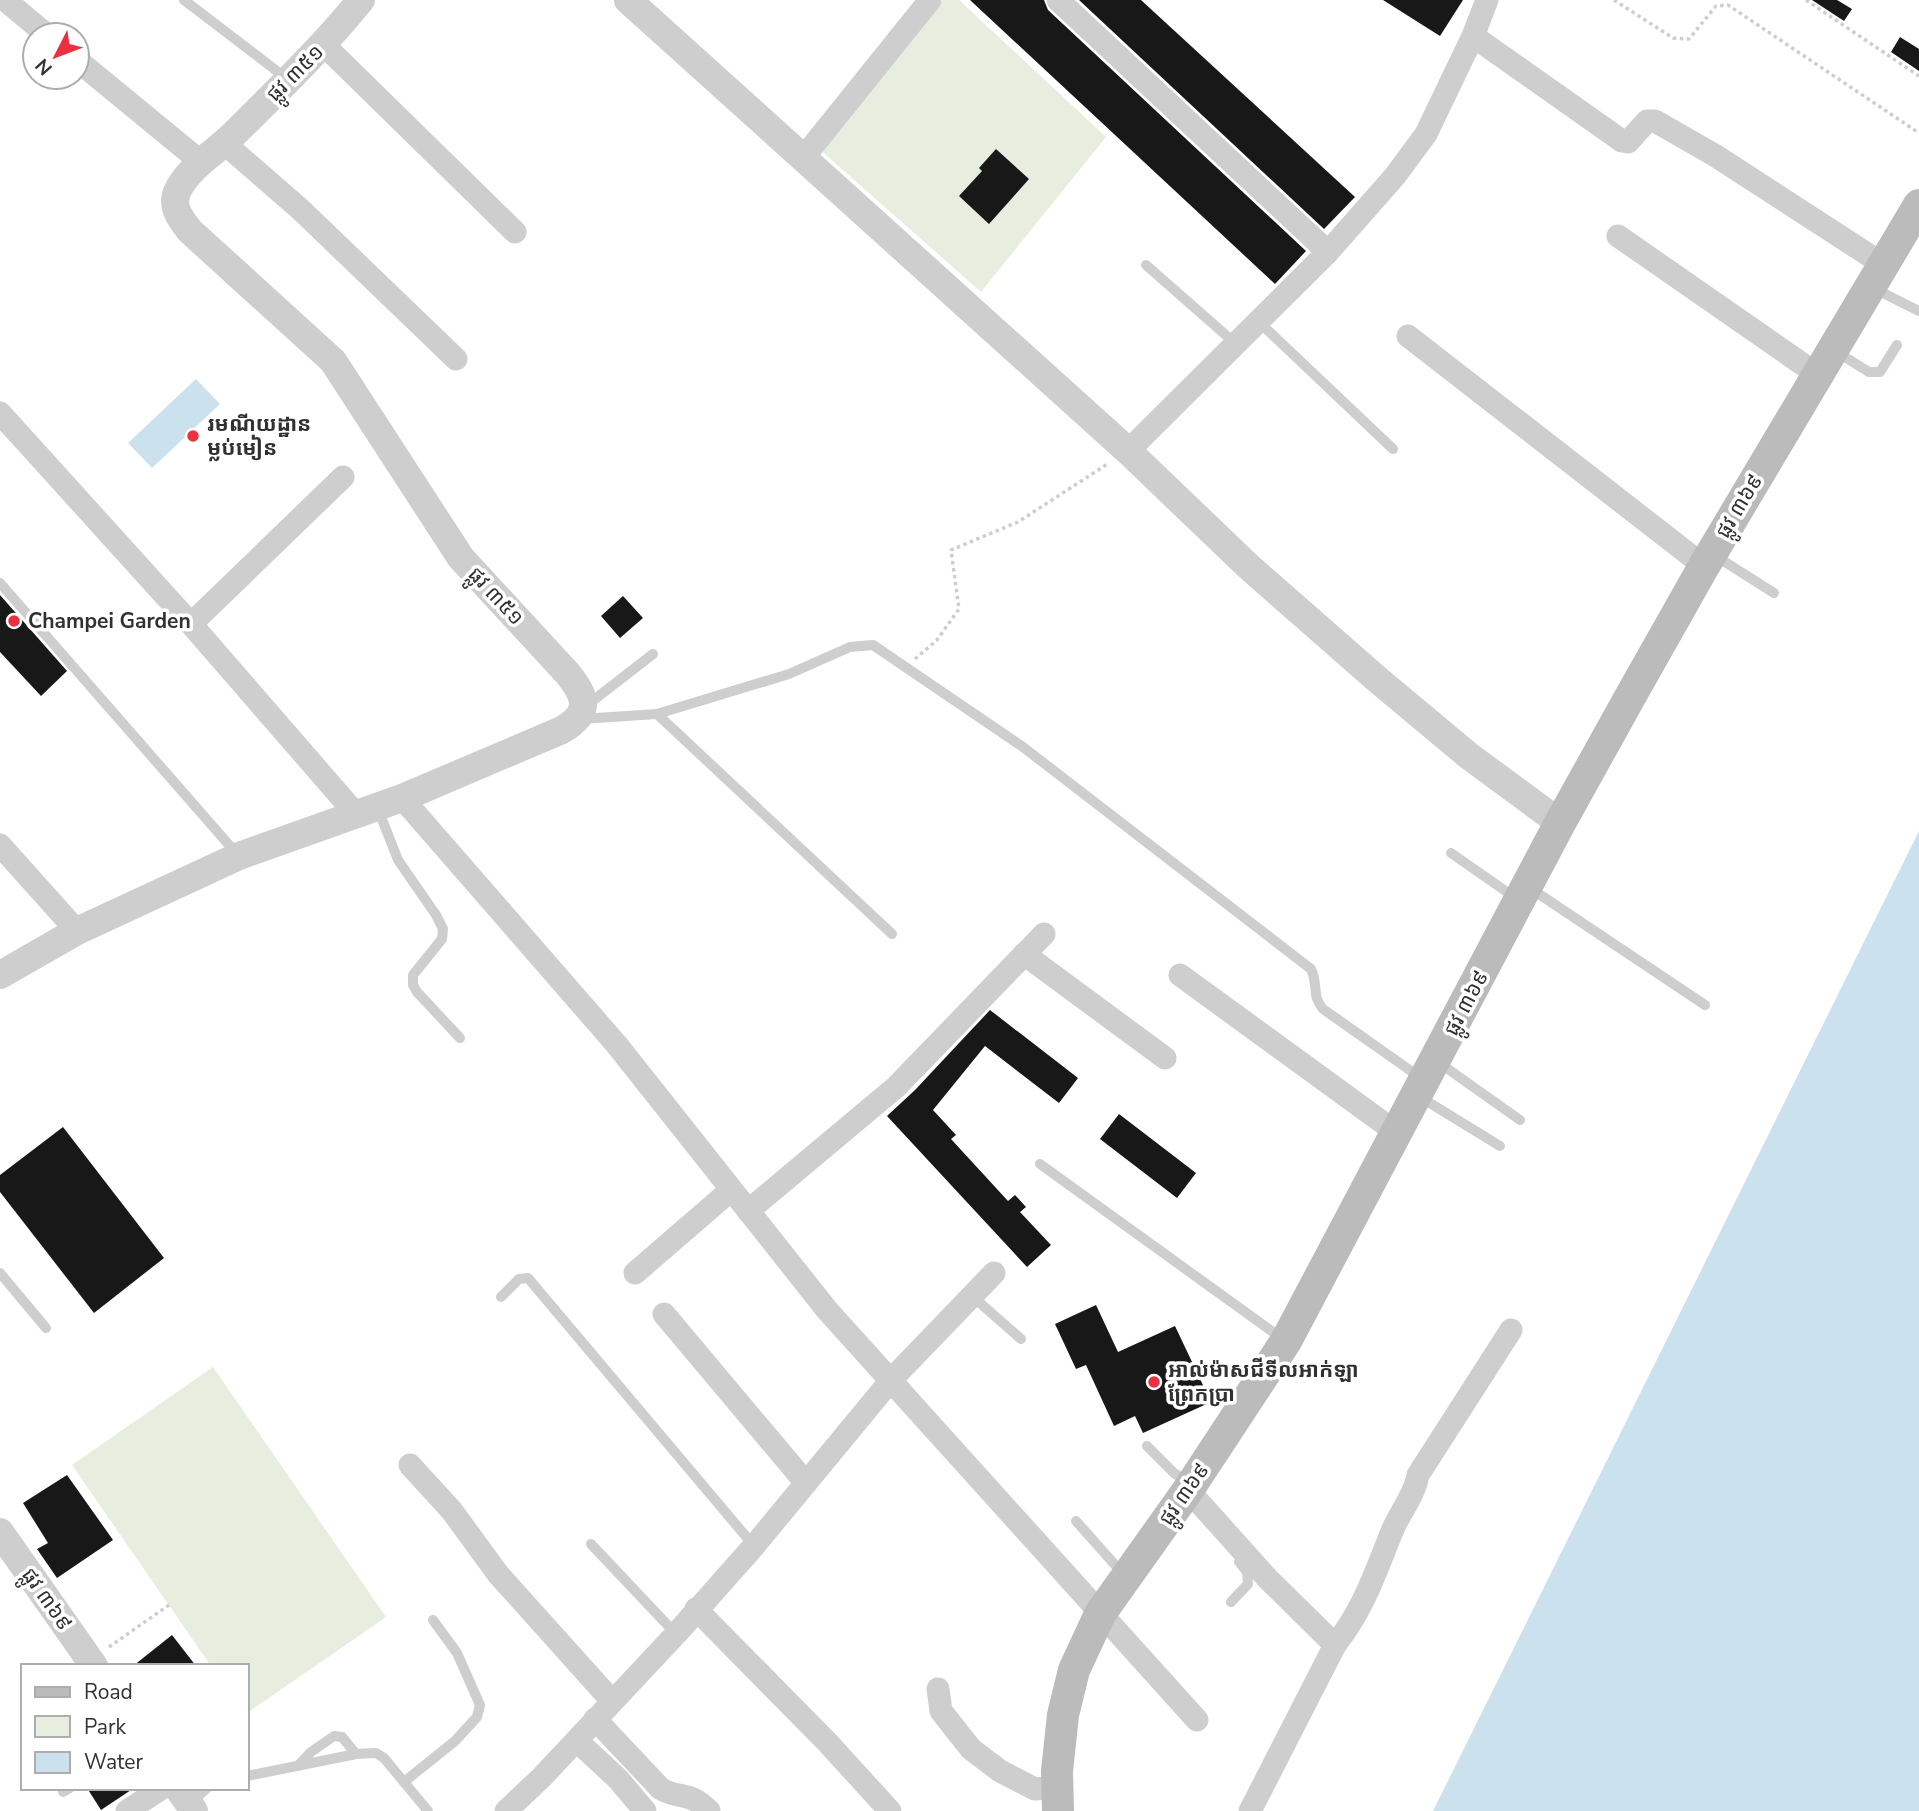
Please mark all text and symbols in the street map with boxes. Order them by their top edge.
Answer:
north arrow [21,21,91,91]
street label: ផ្លូវ ៣៥១ [260,38,333,111]
text: N [30,53,59,81]
place label: រមណីយដ្ឋាន ម្លប់មៀន [207,410,311,462]
marker: រមណីយដ្ឋាន ម្លប់មៀន [185,428,201,444]
street label: ផ្លូវ ៣៦៩ [1709,469,1774,546]
street label: ផ្លូវ ៣៥១ [458,561,530,635]
place label: Champei Garden [28,607,191,635]
marker: Champei Garden [6,613,22,629]
street label: ផ្លូវ ៣៦៩ [1437,965,1499,1043]
place label: អាល់ម៉ាសជីទីលអាក់ឡា ព្រែកប្រា [1168,1356,1359,1408]
marker: អាល់ម៉ាសជីទីលអាក់ឡា ព្រែកប្រា [1146,1374,1162,1390]
street label: ផ្លូវ ៣៦៩ [1152,1457,1220,1534]
street label: ផ្លូវ ៣៦៩ [11,1562,79,1639]
legend [21,1664,248,1790]
text: Road [84,1678,133,1706]
text: Park [84,1713,126,1741]
text: Water [84,1748,143,1776]

